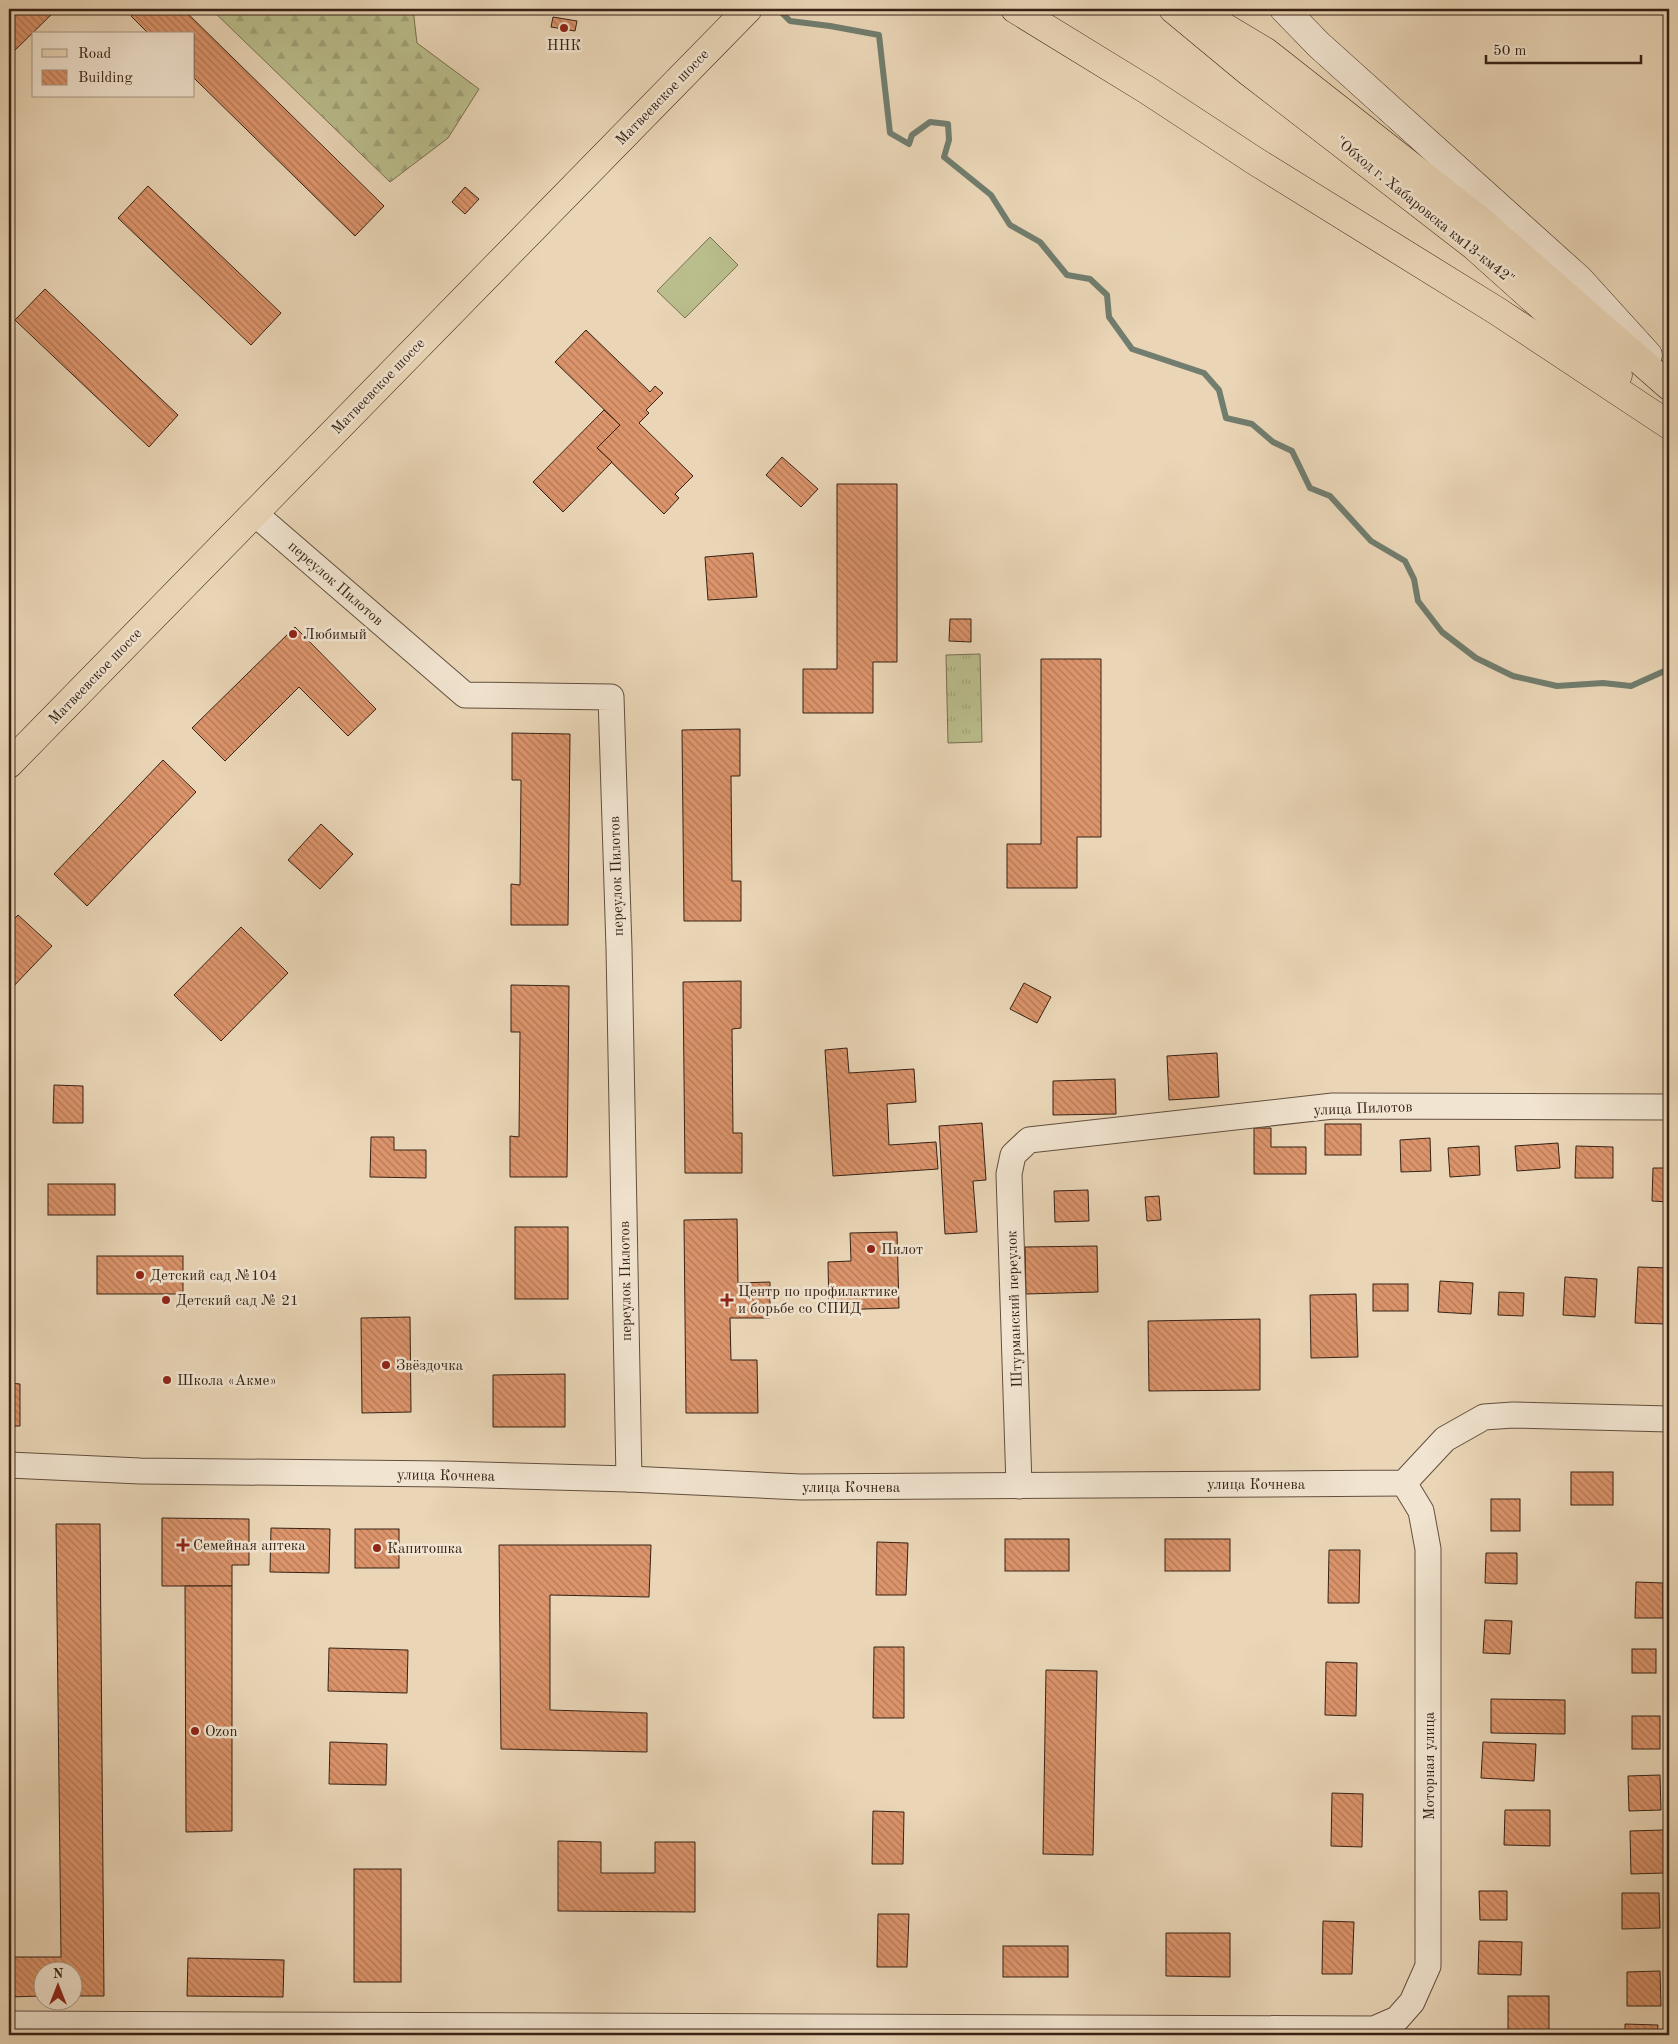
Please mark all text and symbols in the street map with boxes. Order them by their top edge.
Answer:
marker: ННК [558,22,570,34]
legend [32,32,195,98]
scale bar [1486,32,1640,64]
place label: ННК [547,39,581,54]
text: 50 m [1493,44,1527,59]
text: Road [78,47,112,62]
street label: Матвеевское шоссе [614,47,713,149]
text: Building [78,71,133,86]
street label: "Обход г. Хабаровска км13-км42" [1332,135,1516,288]
street label: Матвеевское шоссе [330,336,429,438]
street label: переулок Пилотов [285,539,385,629]
street label: Матвеевское шоссе [47,626,146,728]
marker: Любимый [287,628,299,640]
place label: Любимый [303,628,367,643]
street label: переулок Пилотов [608,816,627,936]
street label: улица Пилотов [1313,1100,1413,1119]
street label: переулок Пилотов [618,1221,635,1341]
street label: Штурманский переулок [1005,1230,1026,1388]
marker: Пилот [865,1243,877,1255]
place label: Пилот [881,1243,923,1258]
marker: Детский сад №104 [134,1269,146,1281]
place label: Детский сад №104 [150,1269,277,1284]
place label: Центр по профилактике и борьбе со СПИД [738,1285,898,1317]
marker: Центр по профилактике и борьбе со СПИД [720,1293,734,1307]
marker: Детский сад № 21 [160,1294,172,1306]
place label: Детский сад № 21 [176,1294,299,1309]
marker: Звёздочка [380,1359,392,1371]
place label: Звёздочка [396,1359,464,1374]
marker: Школа «Акме» [161,1374,173,1386]
place label: Школа «Акме» [177,1374,277,1389]
street label: улица Кочнева [397,1468,496,1485]
street label: улица Кочнева [1207,1478,1306,1493]
street label: улица Кочнева [802,1481,901,1496]
marker: Семейная аптека [177,1539,189,1551]
place label: Семейная аптека [193,1539,306,1554]
marker: Капитошка [371,1542,383,1554]
place label: Капитошка [387,1542,463,1557]
street label: Моторная улица [1423,1711,1438,1820]
marker: Ozon [189,1725,201,1737]
place label: Ozon [205,1725,238,1740]
north arrow [32,1962,82,2012]
text: N [53,1967,64,1981]

